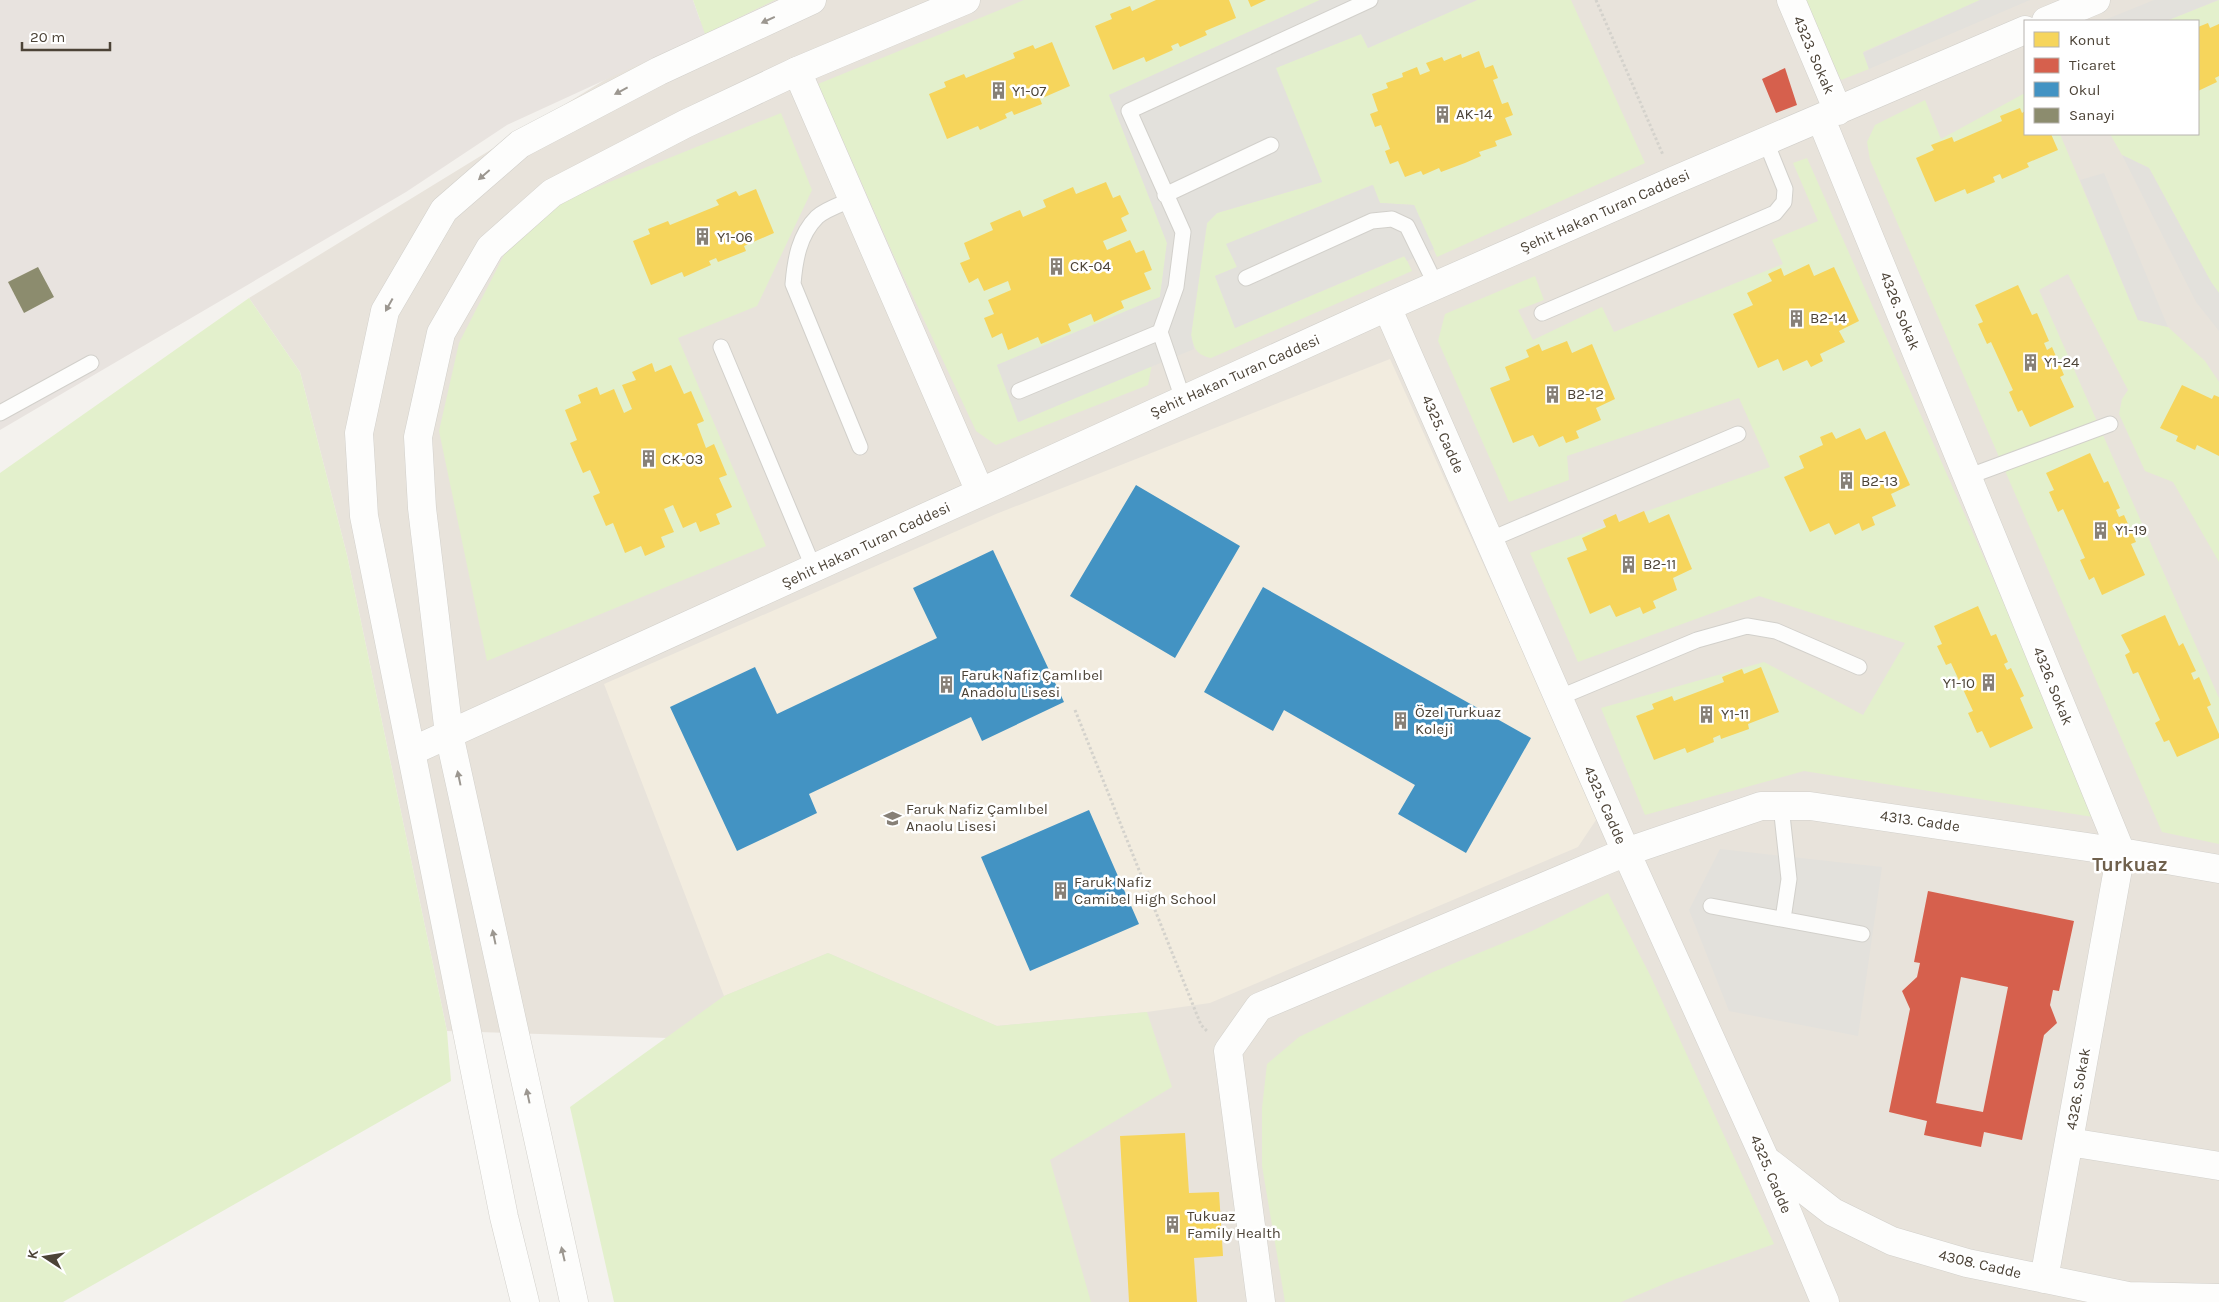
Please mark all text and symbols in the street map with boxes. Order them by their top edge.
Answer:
street label: 4323. Sokak [1789,13,1839,97]
one-way arrow [760,16,775,24]
scale bar [22,20,110,52]
legend [2024,20,2199,135]
text: 20 m [30,28,65,46]
text: Konut [2069,31,2110,49]
text: Ticaret [2069,56,2116,74]
building icon: Y1-07 [988,81,1008,101]
text: Okul [2069,81,2100,99]
place label: Y1-07 [1012,82,1046,100]
one-way arrow [614,87,629,95]
building icon: AK-14 [1432,104,1452,124]
place label: AK-14 [1456,105,1493,123]
text: Sanayi [2069,106,2115,124]
street label: Şehit Hakan Turan Caddesi [1517,165,1693,257]
one-way arrow [477,170,490,181]
building icon: Y1-06 [693,227,713,247]
place label: Y1-06 [717,228,753,246]
building icon: CK-04 [1046,256,1066,276]
place label: CK-04 [1070,257,1111,275]
street label: 4326. Sokak [1876,269,1924,353]
one-way arrow [385,298,393,312]
building icon: B2-14 [1786,308,1806,328]
place label: B2-14 [1810,309,1847,327]
street label: Şehit Hakan Turan Caddesi [1147,330,1323,422]
building icon: Y1-24 [2020,352,2040,372]
place label: Y1-24 [2044,353,2080,371]
building icon: B2-12 [1543,384,1563,404]
place label: B2-12 [1567,385,1604,403]
street label: 4325. Cadde [1418,392,1468,476]
building icon: CK-03 [638,449,658,469]
place label: CK-03 [662,450,703,468]
building icon: B2-13 [1837,471,1857,491]
place label: B2-13 [1861,472,1898,490]
street label: Şehit Hakan Turan Caddesi [779,498,953,592]
building icon: Y1-19 [2091,520,2111,540]
place label: Y1-19 [2115,521,2147,539]
building icon: B2-11 [1619,554,1639,574]
place label: B2-11 [1643,555,1676,573]
street label: 4326. Sokak [2029,644,2077,728]
place label: Faruk Nafiz Çamlıbel Anadolu Lisesi [961,666,1103,701]
building icon: Y1-10 [1979,673,1999,693]
building icon: Faruk Nafiz Çamlıbel Anadolu Lisesi [937,674,957,694]
place label: Y1-10 [1943,674,1975,692]
place label: Özel Turkuaz Koleji [1415,703,1501,738]
building icon: Y1-11 [1697,704,1717,724]
place label: Y1-11 [1721,705,1749,723]
building icon: Özel Turkuaz Koleji [1391,711,1411,731]
street label: 4325. Cadde [1580,763,1630,847]
one-way arrow [455,771,463,786]
place label: Faruk Nafiz Çamlıbel Anaolu Lisesi [906,800,1048,835]
street label: 4313. Cadde [1879,807,1961,835]
school or university icon: Faruk Nafiz Çamlıbel Anaolu Lisesi [882,808,902,828]
district label: Turkuaz [2092,853,2168,876]
place label: Faruk Nafiz Camibel High School [1074,873,1216,908]
building icon: Faruk Nafiz Camibel High School [1050,881,1070,901]
one-way arrow [490,929,498,944]
street label: 4326. Sokak [2062,1046,2094,1132]
one-way arrow [524,1088,532,1103]
street label: 4325. Cadde [1746,1132,1796,1216]
place label: Tukuaz Family Health [1187,1207,1281,1242]
building icon: Tukuaz Family Health [1163,1215,1183,1235]
north arrow [20,1232,70,1282]
street label: 4308. Cadde [1937,1246,2023,1282]
text: K [24,1247,42,1261]
one-way arrow [559,1247,567,1262]

